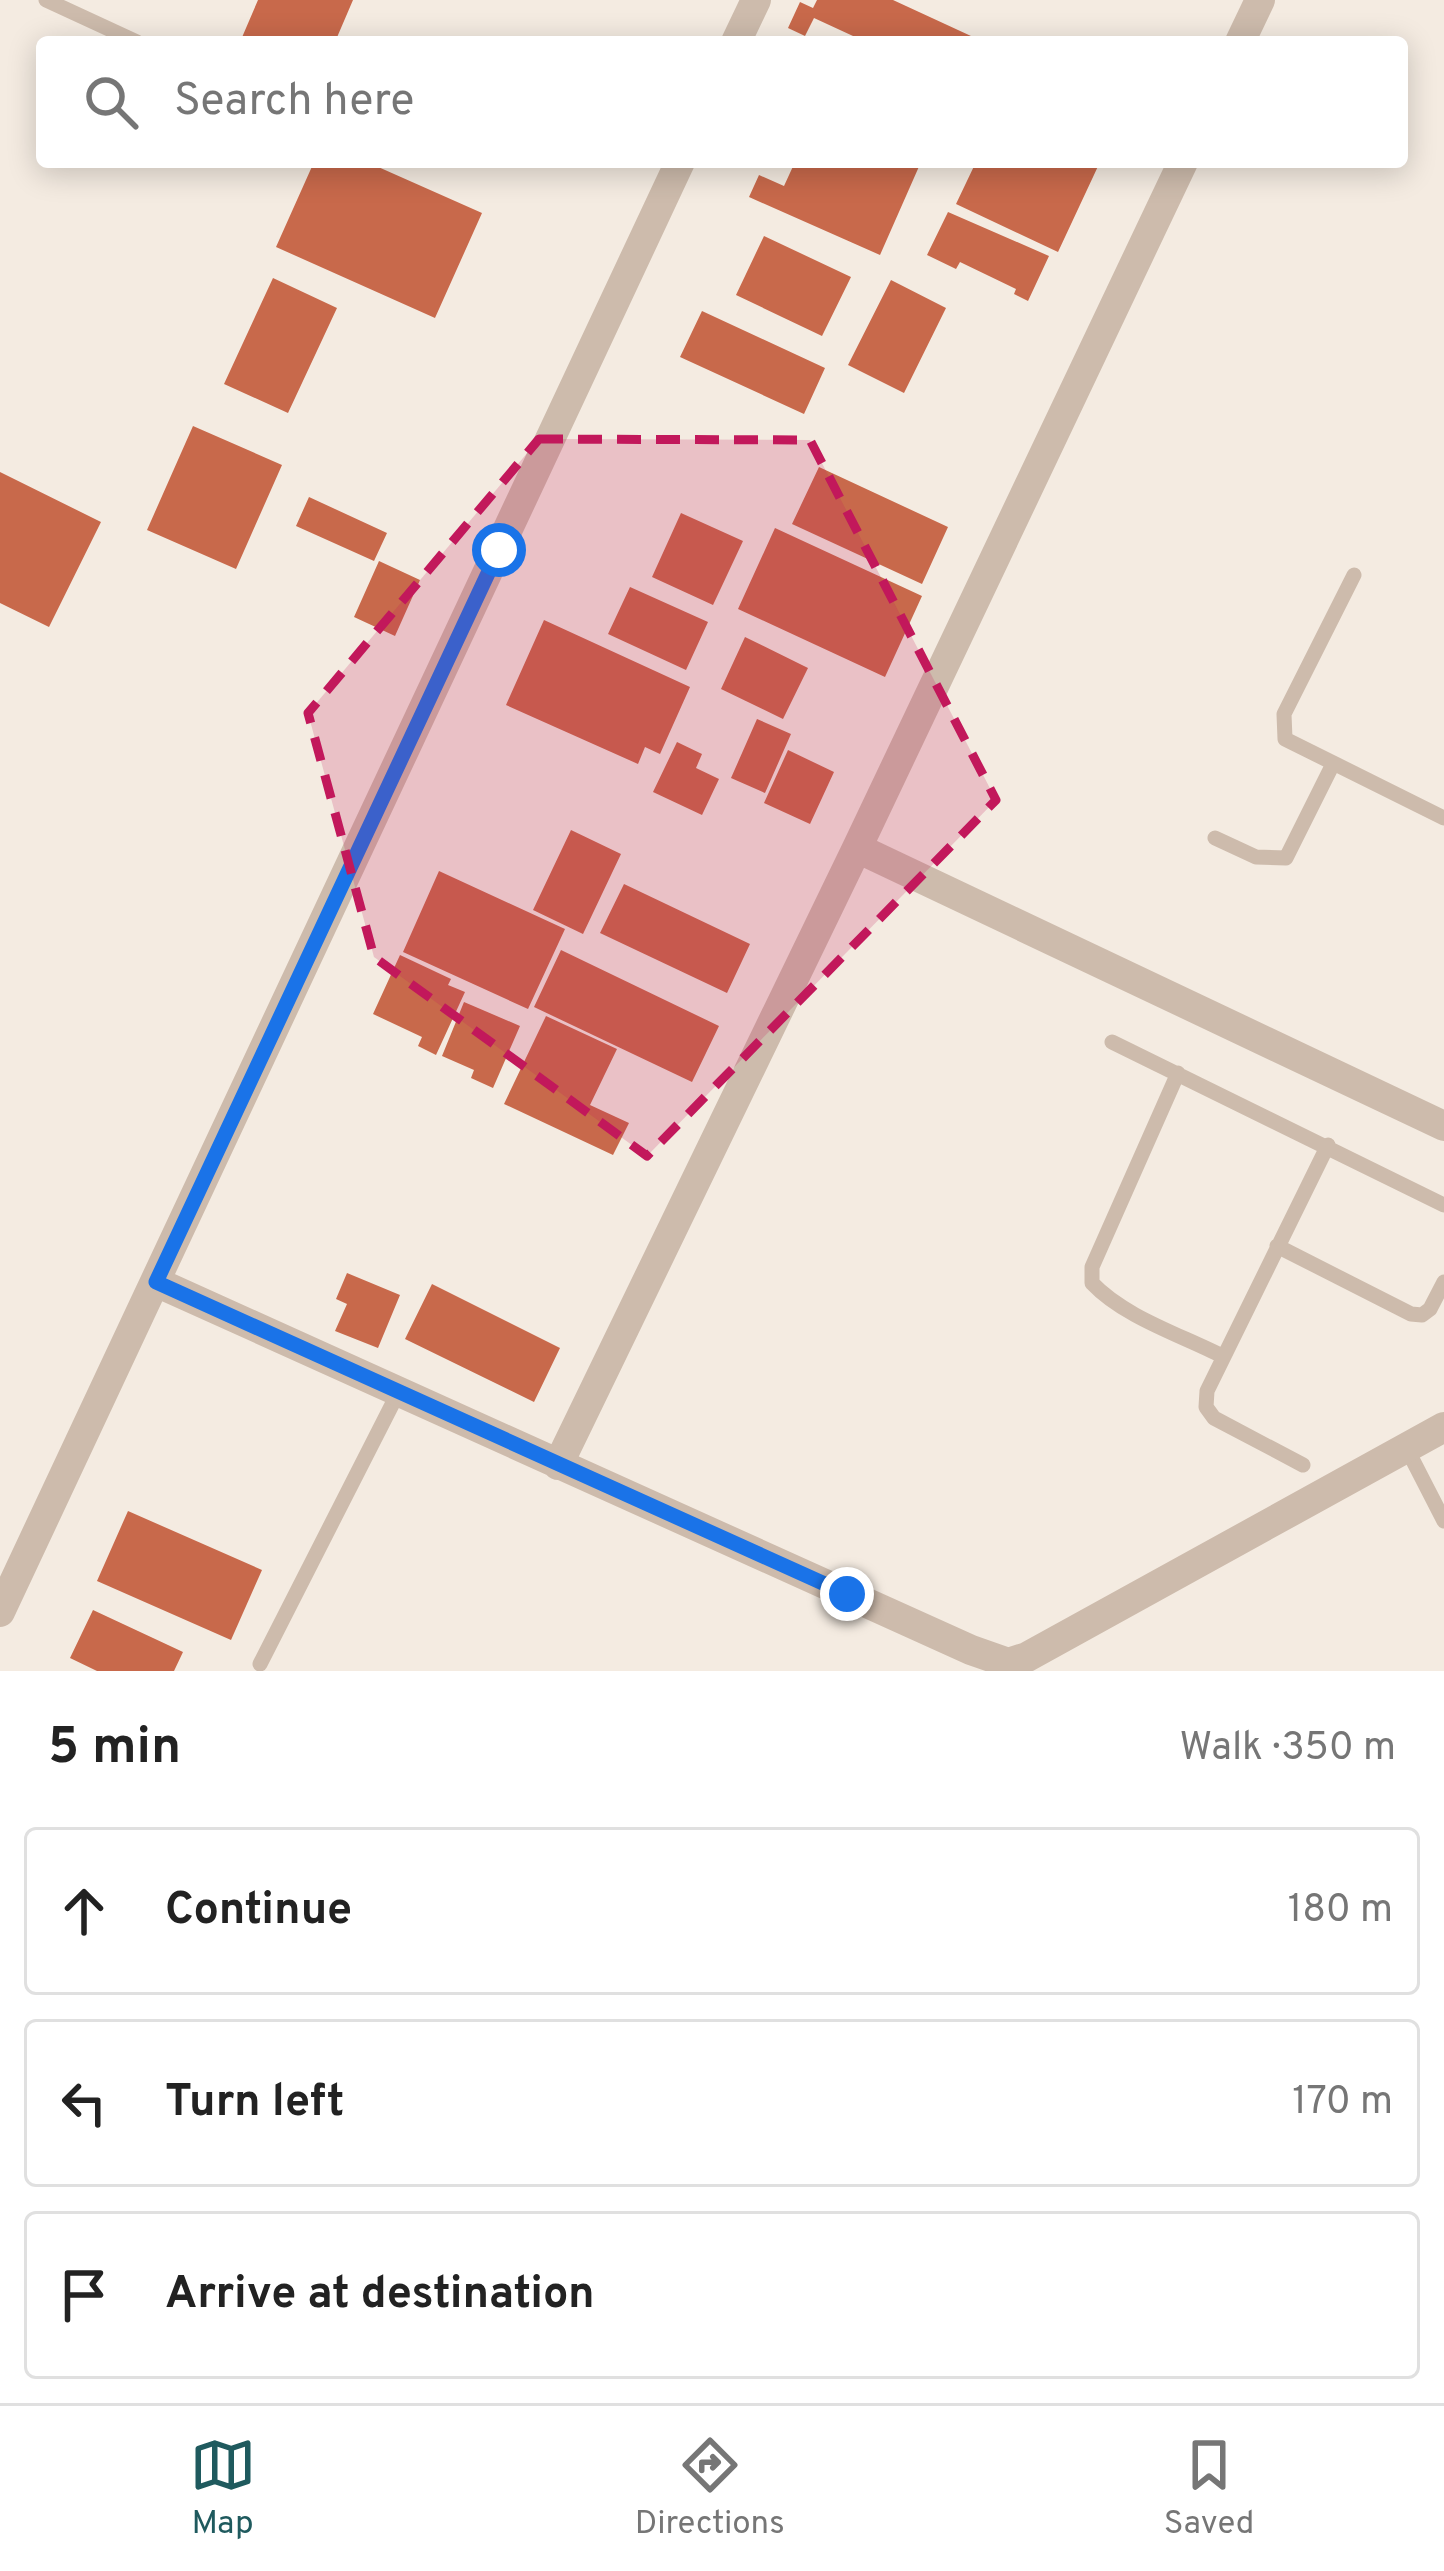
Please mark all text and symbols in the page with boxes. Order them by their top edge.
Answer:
search box [36,36,1408,168]
icon: search [78,69,144,135]
text: Search here [174,74,414,131]
route start [472,523,526,577]
route end [820,1567,874,1621]
text: 5 min [48,1717,181,1782]
text: Walk · 350 m [1180,1725,1396,1774]
icon: ahead [51,1878,117,1944]
text: Continue [165,1883,352,1940]
text: 180 m [1288,1887,1393,1936]
icon: left [51,2070,117,2136]
text: Turn left [165,2075,344,2132]
text: 170 m [1292,2079,1393,2128]
icon: arrive [51,2262,117,2328]
text: Arrive at destination [165,2267,595,2324]
tab: Map [190,2432,256,2546]
tab: Directions [635,2432,785,2546]
tab: Saved [1164,2432,1254,2546]

